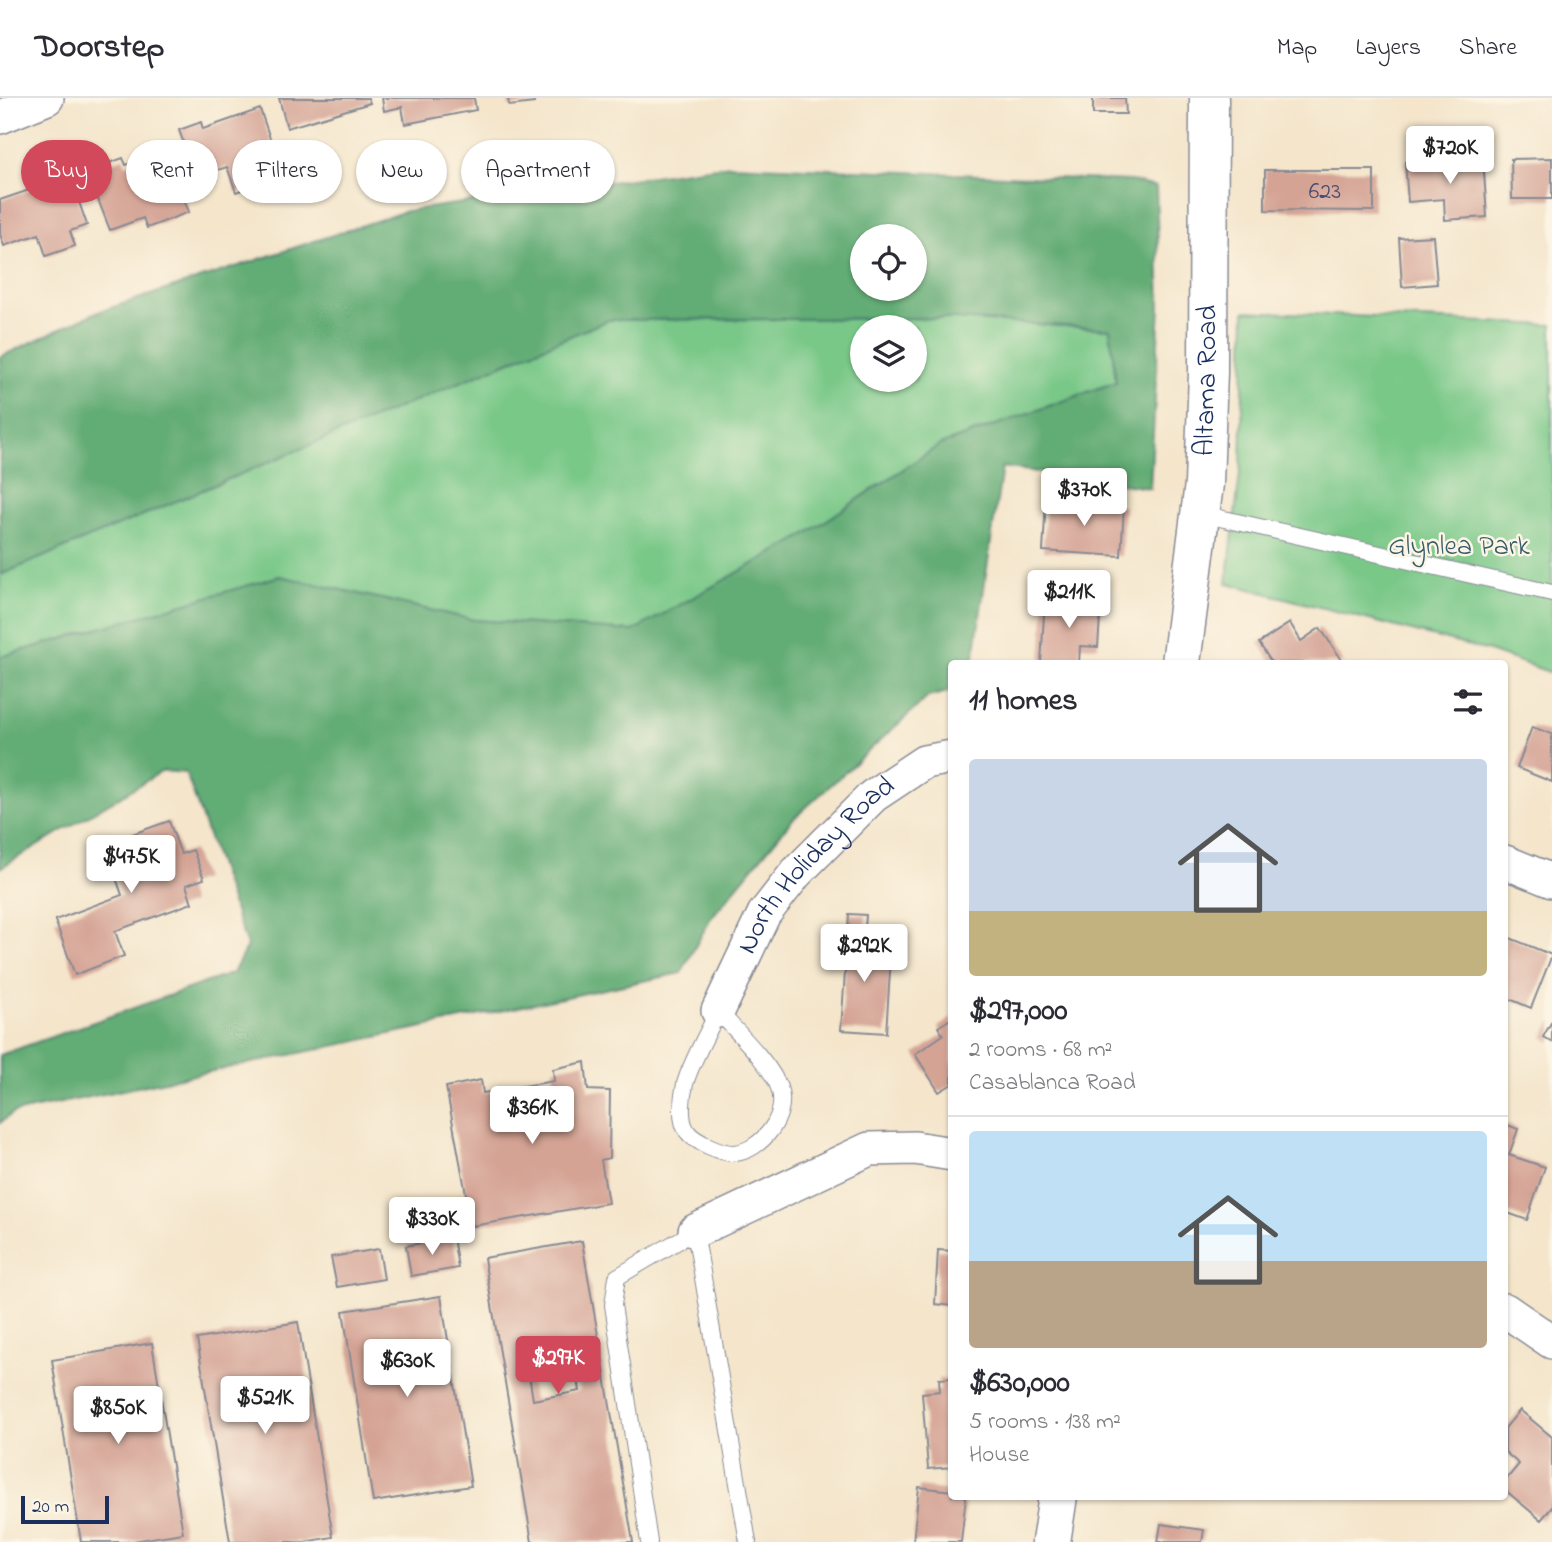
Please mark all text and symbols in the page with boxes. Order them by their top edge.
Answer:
text: Doorstep [35,24,164,72]
text: Map [1277,31,1317,66]
text: Layers [1355,31,1421,66]
text: Share [1459,31,1517,66]
pin: $720K [1401,126,1499,186]
text: $720K [1422,132,1478,165]
chip: Buy [21,140,112,203]
chip: Rent [126,140,218,203]
chip: Filters [232,140,342,203]
chip: New [356,140,447,203]
chip: Apartment [461,140,615,203]
house number: 623 [1309,175,1341,210]
map controls [850,224,927,392]
button: locate [850,224,927,301]
street label: Altama Road [1185,305,1229,457]
button: layers [850,315,927,392]
pin: $370K [1035,468,1133,528]
text: $370K [1057,474,1111,507]
park label: Glynlea Park [1388,527,1531,568]
pin: $211K [1020,570,1118,630]
text: $211K [1043,576,1095,609]
text: 11 homes [969,680,1077,724]
icon: filters [1449,683,1487,721]
street label: North Holiday Road [727,766,904,961]
icon: home [1165,805,1291,931]
pin: $475K [82,836,180,895]
text: $475K [102,841,160,874]
pin: $292K [815,924,913,984]
text: $292K [837,930,891,963]
text: $297,000 [969,990,1068,1034]
text: 2 rooms · 68 m² [969,1034,1112,1067]
text: Casablanca Road [969,1067,1136,1100]
pin: $361K [483,1086,581,1146]
text: $361K [506,1092,558,1125]
icon: home [1165,1177,1291,1303]
pin: $330K [383,1198,481,1257]
text: $330K [405,1203,459,1236]
pin: $297K [509,1336,607,1396]
pin: $630K [358,1340,456,1399]
text: $297K [532,1342,584,1375]
text: $630K [380,1345,434,1378]
text: $630,000 [969,1362,1070,1406]
pin: $521K [216,1376,314,1436]
text: $521K [237,1382,293,1415]
pin: $850K [69,1386,167,1446]
text: $850K [90,1392,146,1425]
text: 5 rooms · 138 m² [969,1406,1121,1439]
text: House [969,1439,1029,1472]
scale bar [21,1493,108,1525]
text: 20 m [32,1494,69,1521]

